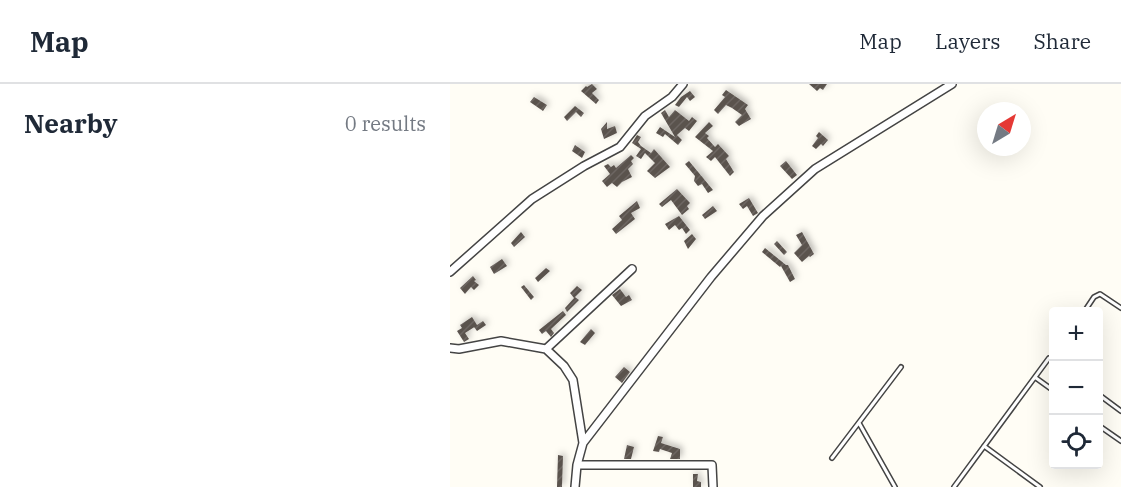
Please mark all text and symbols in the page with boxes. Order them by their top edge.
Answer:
text: Map [30,23,89,60]
text: Map [859,27,902,55]
text: Layers [935,27,1001,55]
text: Share [1034,27,1091,55]
north arrow [977,102,1031,156]
text: Nearby [24,106,118,140]
text: 0 results [345,110,426,137]
map controls [1049,307,1103,469]
button: + [1049,307,1103,361]
button: − [1049,361,1103,415]
button: locate [1049,415,1103,469]

